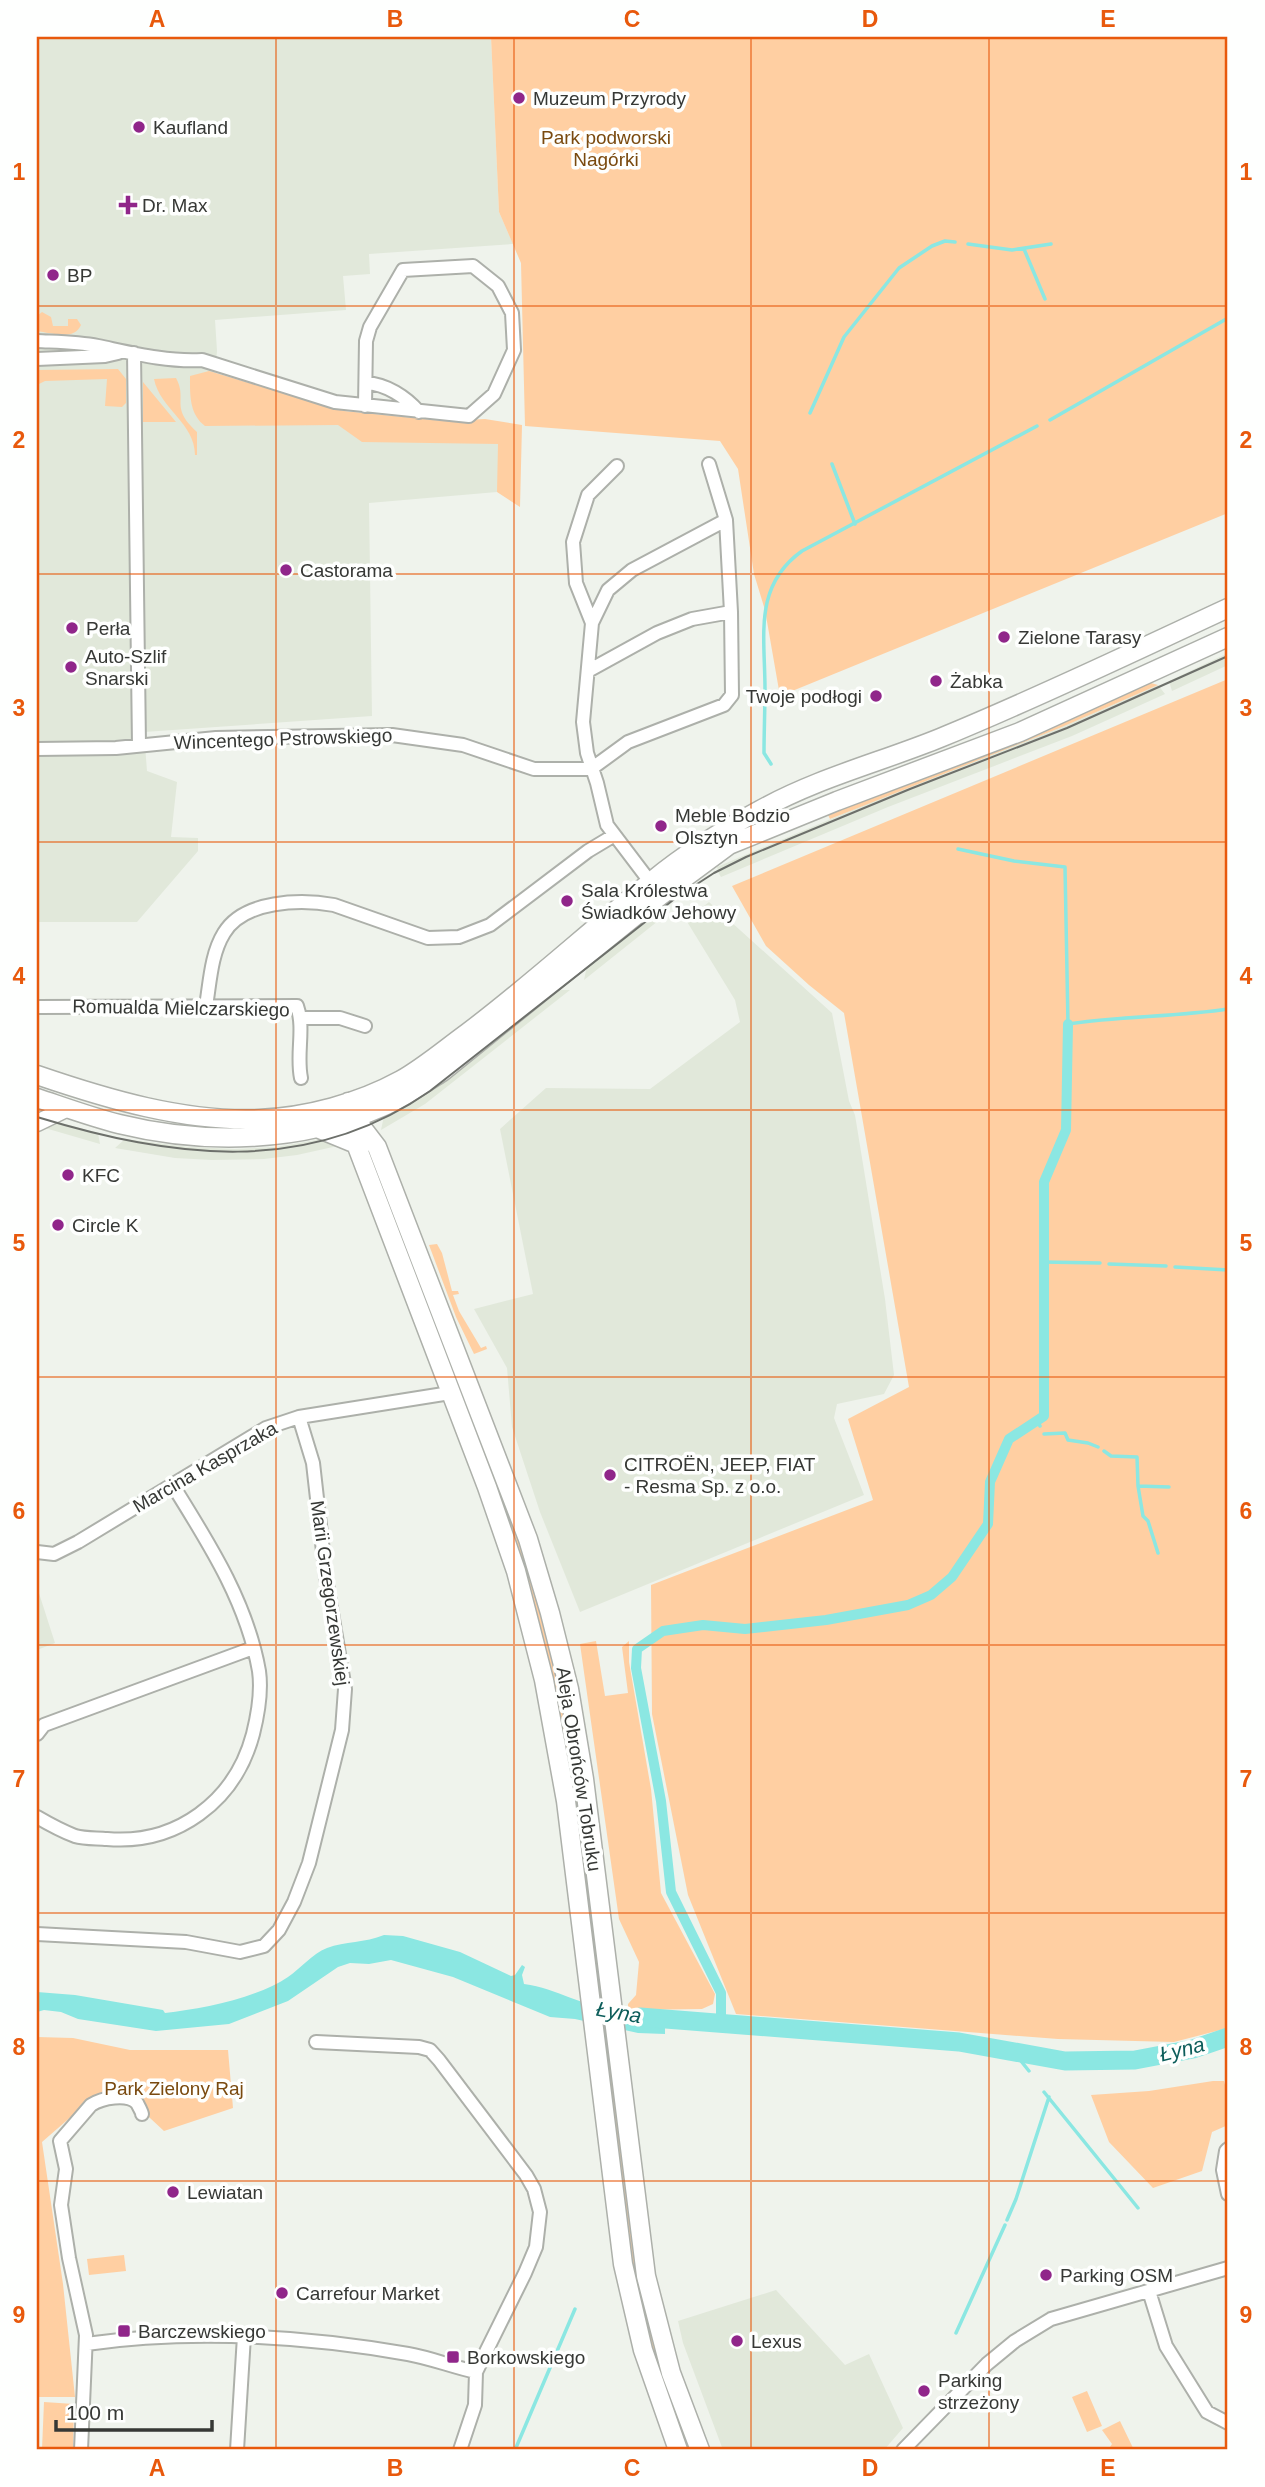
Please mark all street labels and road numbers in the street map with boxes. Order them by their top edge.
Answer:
street label: Wincentego Pstrowskiego [173,725,393,753]
street label: Romualda Mielczarskiego [72,996,290,1020]
street label: Marcina Kasprzaka [129,1417,281,1517]
street label: Marii Grzegorzewskiej [307,1499,353,1687]
street label: Aleja Obrońców Tobruku [552,1665,606,1873]

